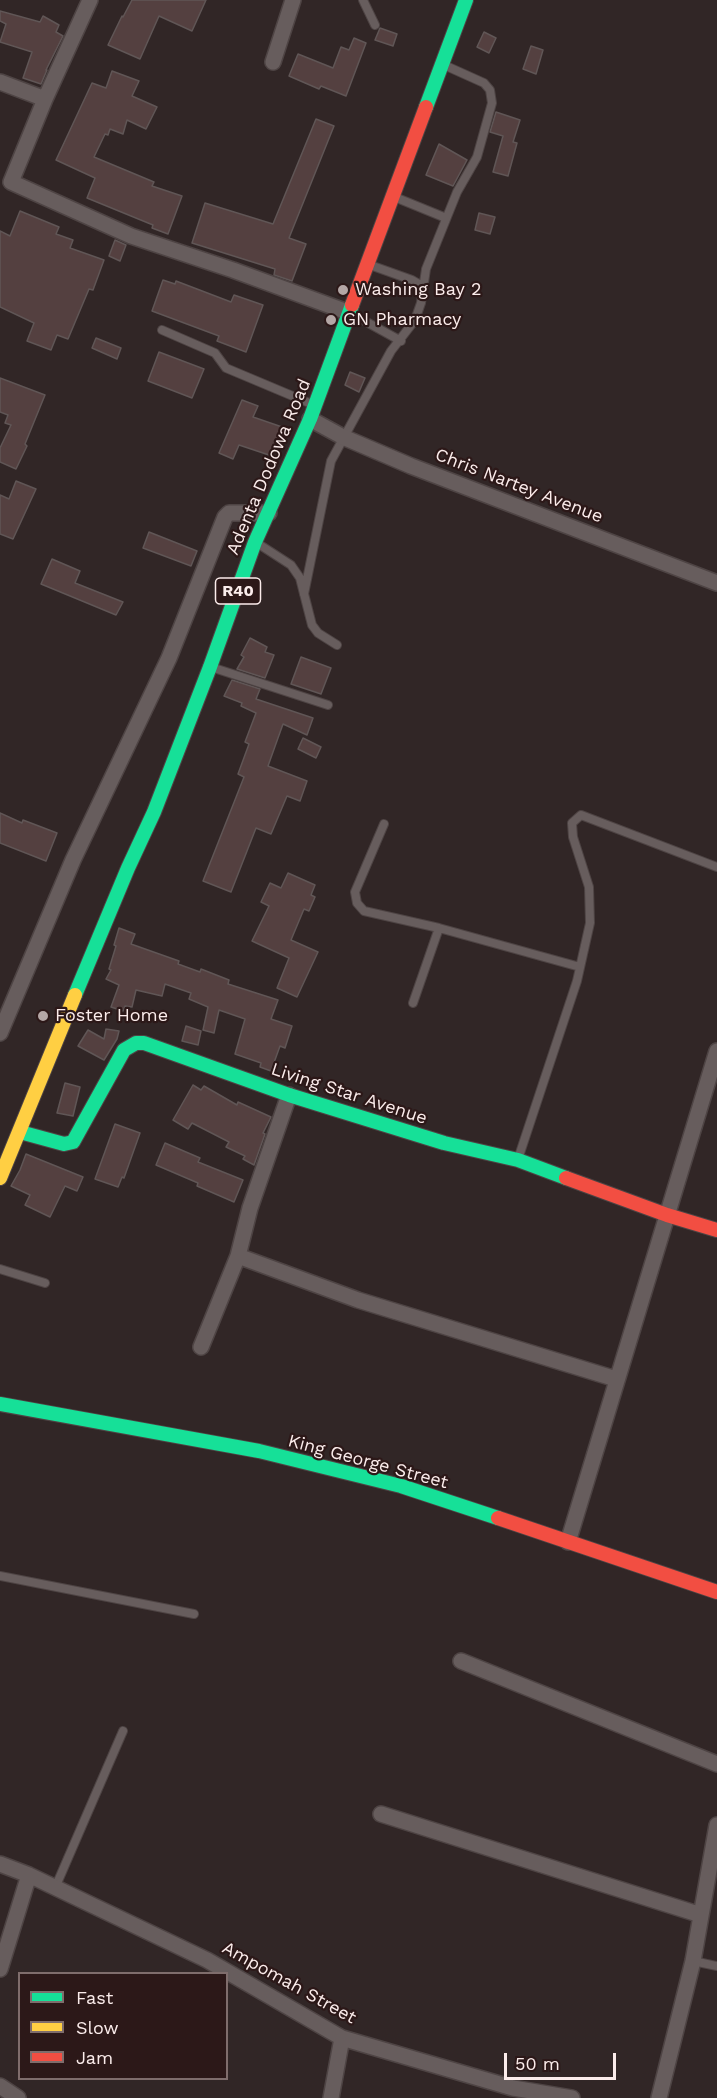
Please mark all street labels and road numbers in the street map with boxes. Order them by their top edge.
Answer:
street label: Adenta Dodowa Road [222,376,316,558]
street label: Chris Nartey Avenue [432,444,606,528]
road number: R40 [216,578,260,604]
street label: Living Star Avenue [268,1059,430,1129]
street label: King George Street [286,1430,450,1494]
street label: Ampomah Street [218,1937,360,2029]

